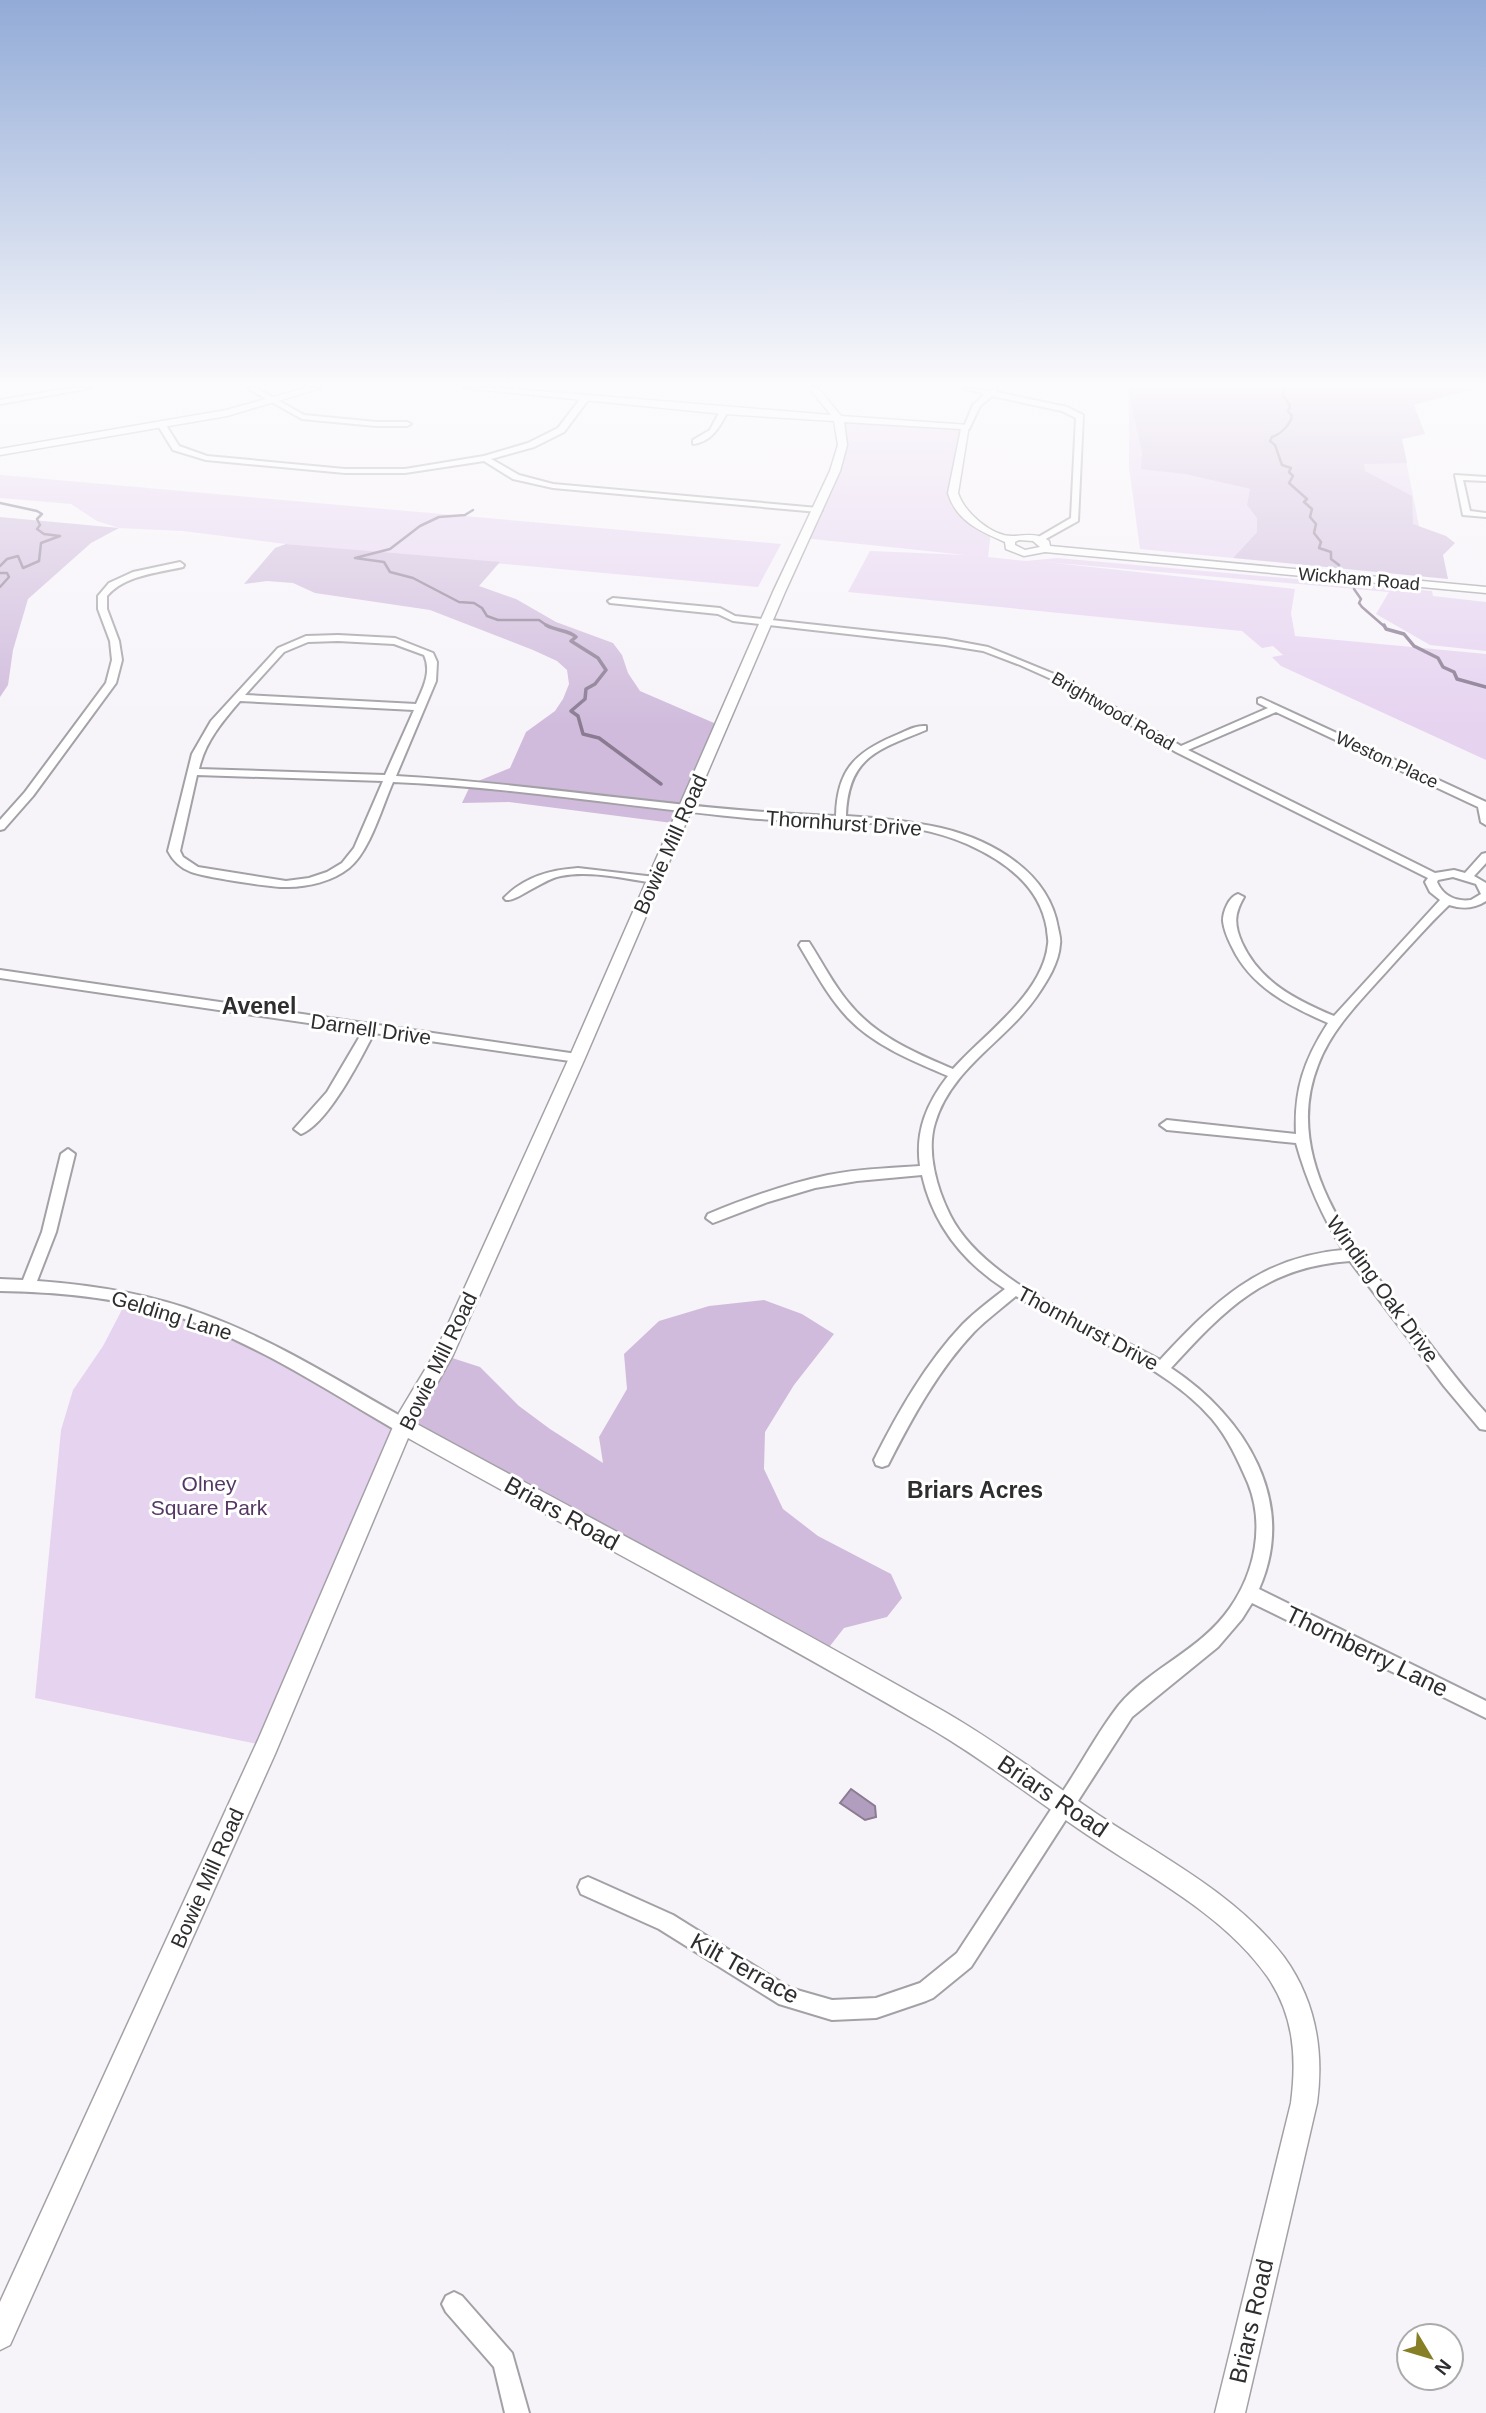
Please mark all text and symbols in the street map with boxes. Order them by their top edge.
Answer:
street label: Wickham Road [1297,564,1421,594]
street label: Brightwood Road [1048,668,1178,754]
street label: Weston Place [1333,728,1441,792]
street label: Bowie Mill Road [629,771,711,917]
street label: Thornhurst Drive [765,806,923,840]
district label: Avenel [222,993,296,1019]
street label: Darnell Drive [309,1009,433,1049]
street label: Winding Oak Drive [1322,1211,1444,1367]
street label: Thornhurst Drive [1014,1281,1162,1375]
street label: Gelding Lane [109,1286,235,1344]
street label: Bowie Mill Road [395,1288,481,1434]
street label: Briars Road [500,1470,624,1556]
park label: Olney Square Park [151,1472,268,1519]
district label: Briars Acres [907,1477,1043,1503]
street label: Thornberry Lane [1281,1600,1453,1702]
street label: Briars Road [993,1749,1113,1843]
street label: Bowie Mill Road [166,1805,248,1951]
street label: Kilt Terrace [686,1927,804,2009]
street label: Briars Road [1224,2256,1278,2386]
north arrow [1395,2322,1465,2392]
text: N [1431,2355,1456,2379]

